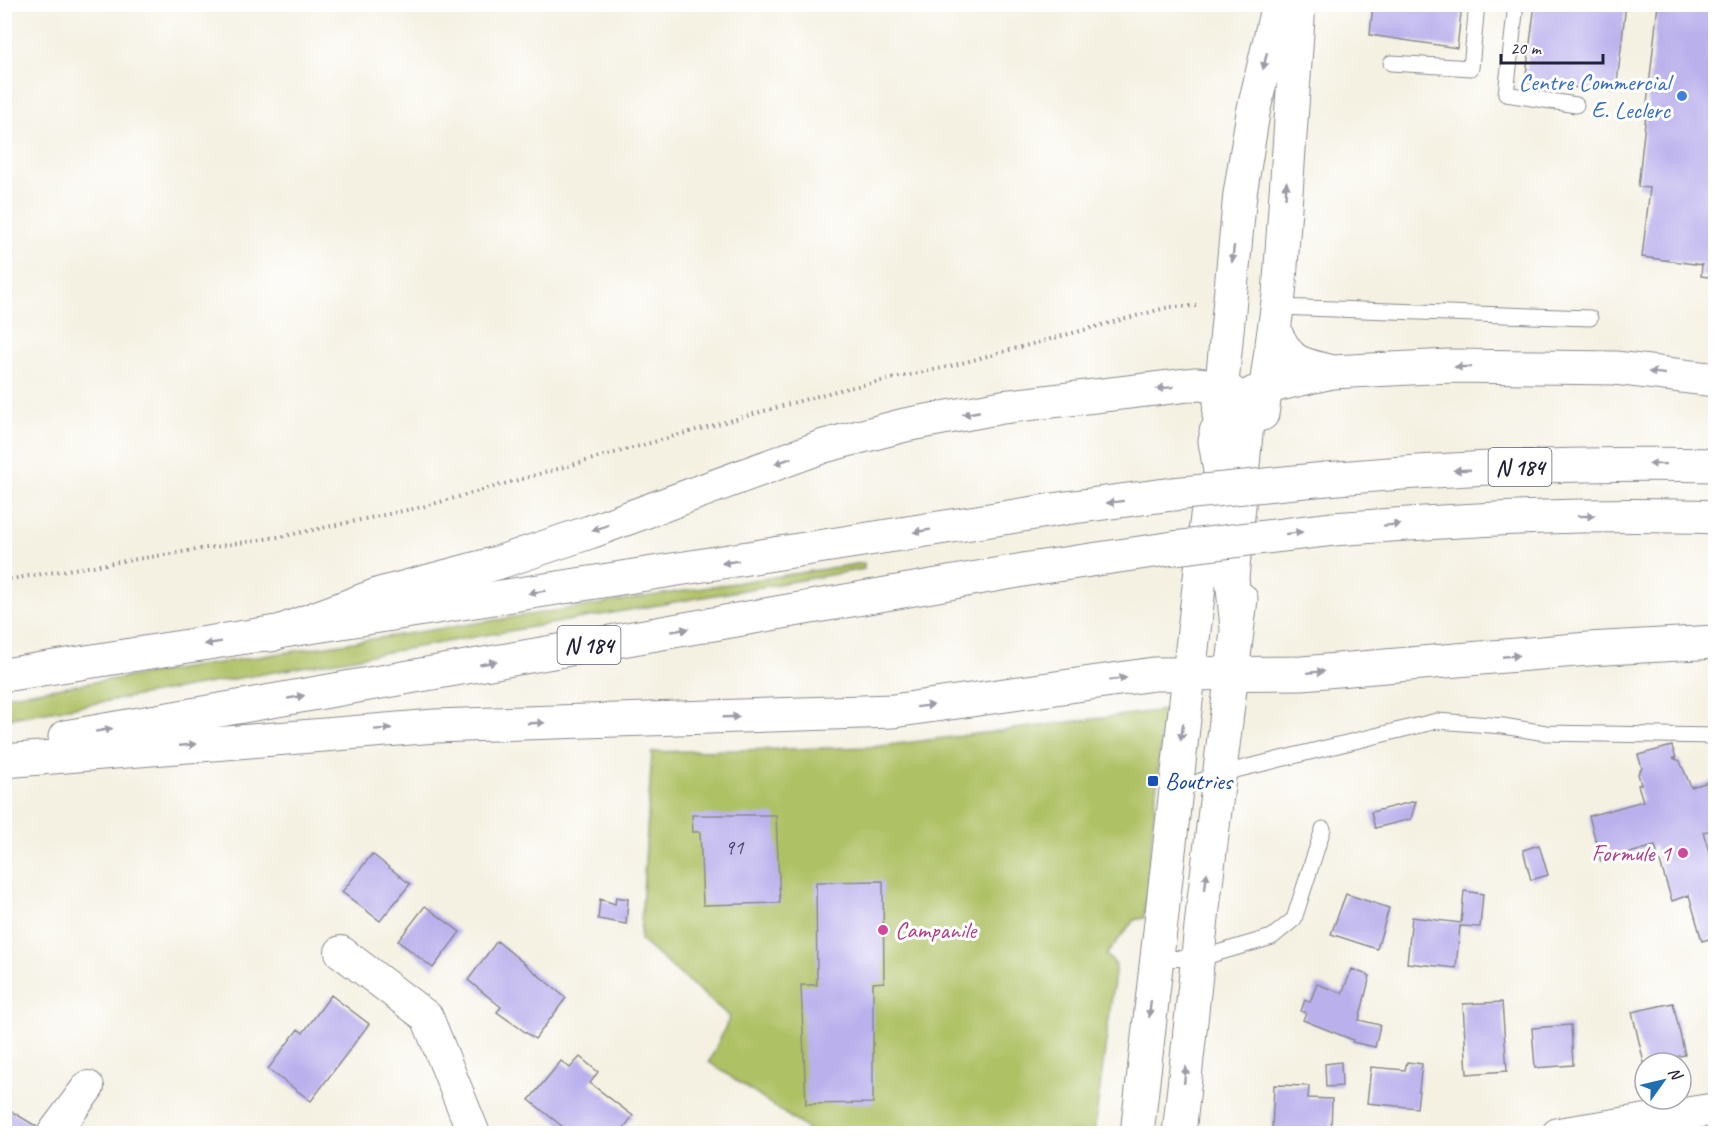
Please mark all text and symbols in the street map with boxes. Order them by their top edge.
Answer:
scale bar [1501,27,1603,65]
text: 20 m [1510,37,1543,59]
one-way arrow [1259,52,1269,71]
place label: Centre Commercial E. Leclerc [1519,67,1674,125]
marker: Centre Commercial E. Leclerc [1675,89,1689,103]
one-way arrow [1281,181,1291,200]
one-way arrow [1228,244,1238,263]
one-way arrow [1453,362,1472,371]
one-way arrow [1648,368,1667,378]
one-way arrow [1155,383,1174,393]
one-way arrow [962,409,981,418]
road number: N 184 [1488,448,1552,486]
one-way arrow [773,456,791,466]
one-way arrow [1648,459,1667,469]
one-way arrow [1453,465,1472,474]
one-way arrow [1106,497,1125,507]
one-way arrow [1577,511,1596,521]
one-way arrow [1382,520,1401,530]
one-way arrow [590,523,608,533]
one-way arrow [913,527,932,536]
one-way arrow [1285,529,1304,538]
one-way arrow [720,557,739,566]
one-way arrow [528,588,547,597]
one-way arrow [670,625,689,634]
road number: N 184 [558,626,620,664]
one-way arrow [204,639,223,648]
one-way arrow [1501,651,1520,661]
one-way arrow [478,658,497,667]
one-way arrow [1307,667,1326,677]
one-way arrow [1109,675,1128,684]
one-way arrow [286,692,305,701]
one-way arrow [916,702,935,711]
one-way arrow [721,713,740,722]
one-way arrow [526,718,545,728]
one-way arrow [1177,723,1187,742]
one-way arrow [373,724,392,734]
one-way arrow [94,725,113,734]
one-way arrow [179,740,198,750]
place label: Boutries [1165,766,1234,796]
marker: Boutries [1146,774,1160,788]
house number: 91 [725,834,745,860]
place label: Formule 1 [1591,838,1672,868]
marker: Formule 1 [1676,846,1690,860]
one-way arrow [1201,872,1211,891]
place label: Campanile [895,915,978,945]
marker: Campanile [876,923,890,937]
one-way arrow [1145,1000,1155,1019]
north arrow [1633,1051,1693,1111]
text: N [1664,1063,1687,1085]
one-way arrow [1180,1066,1190,1085]

